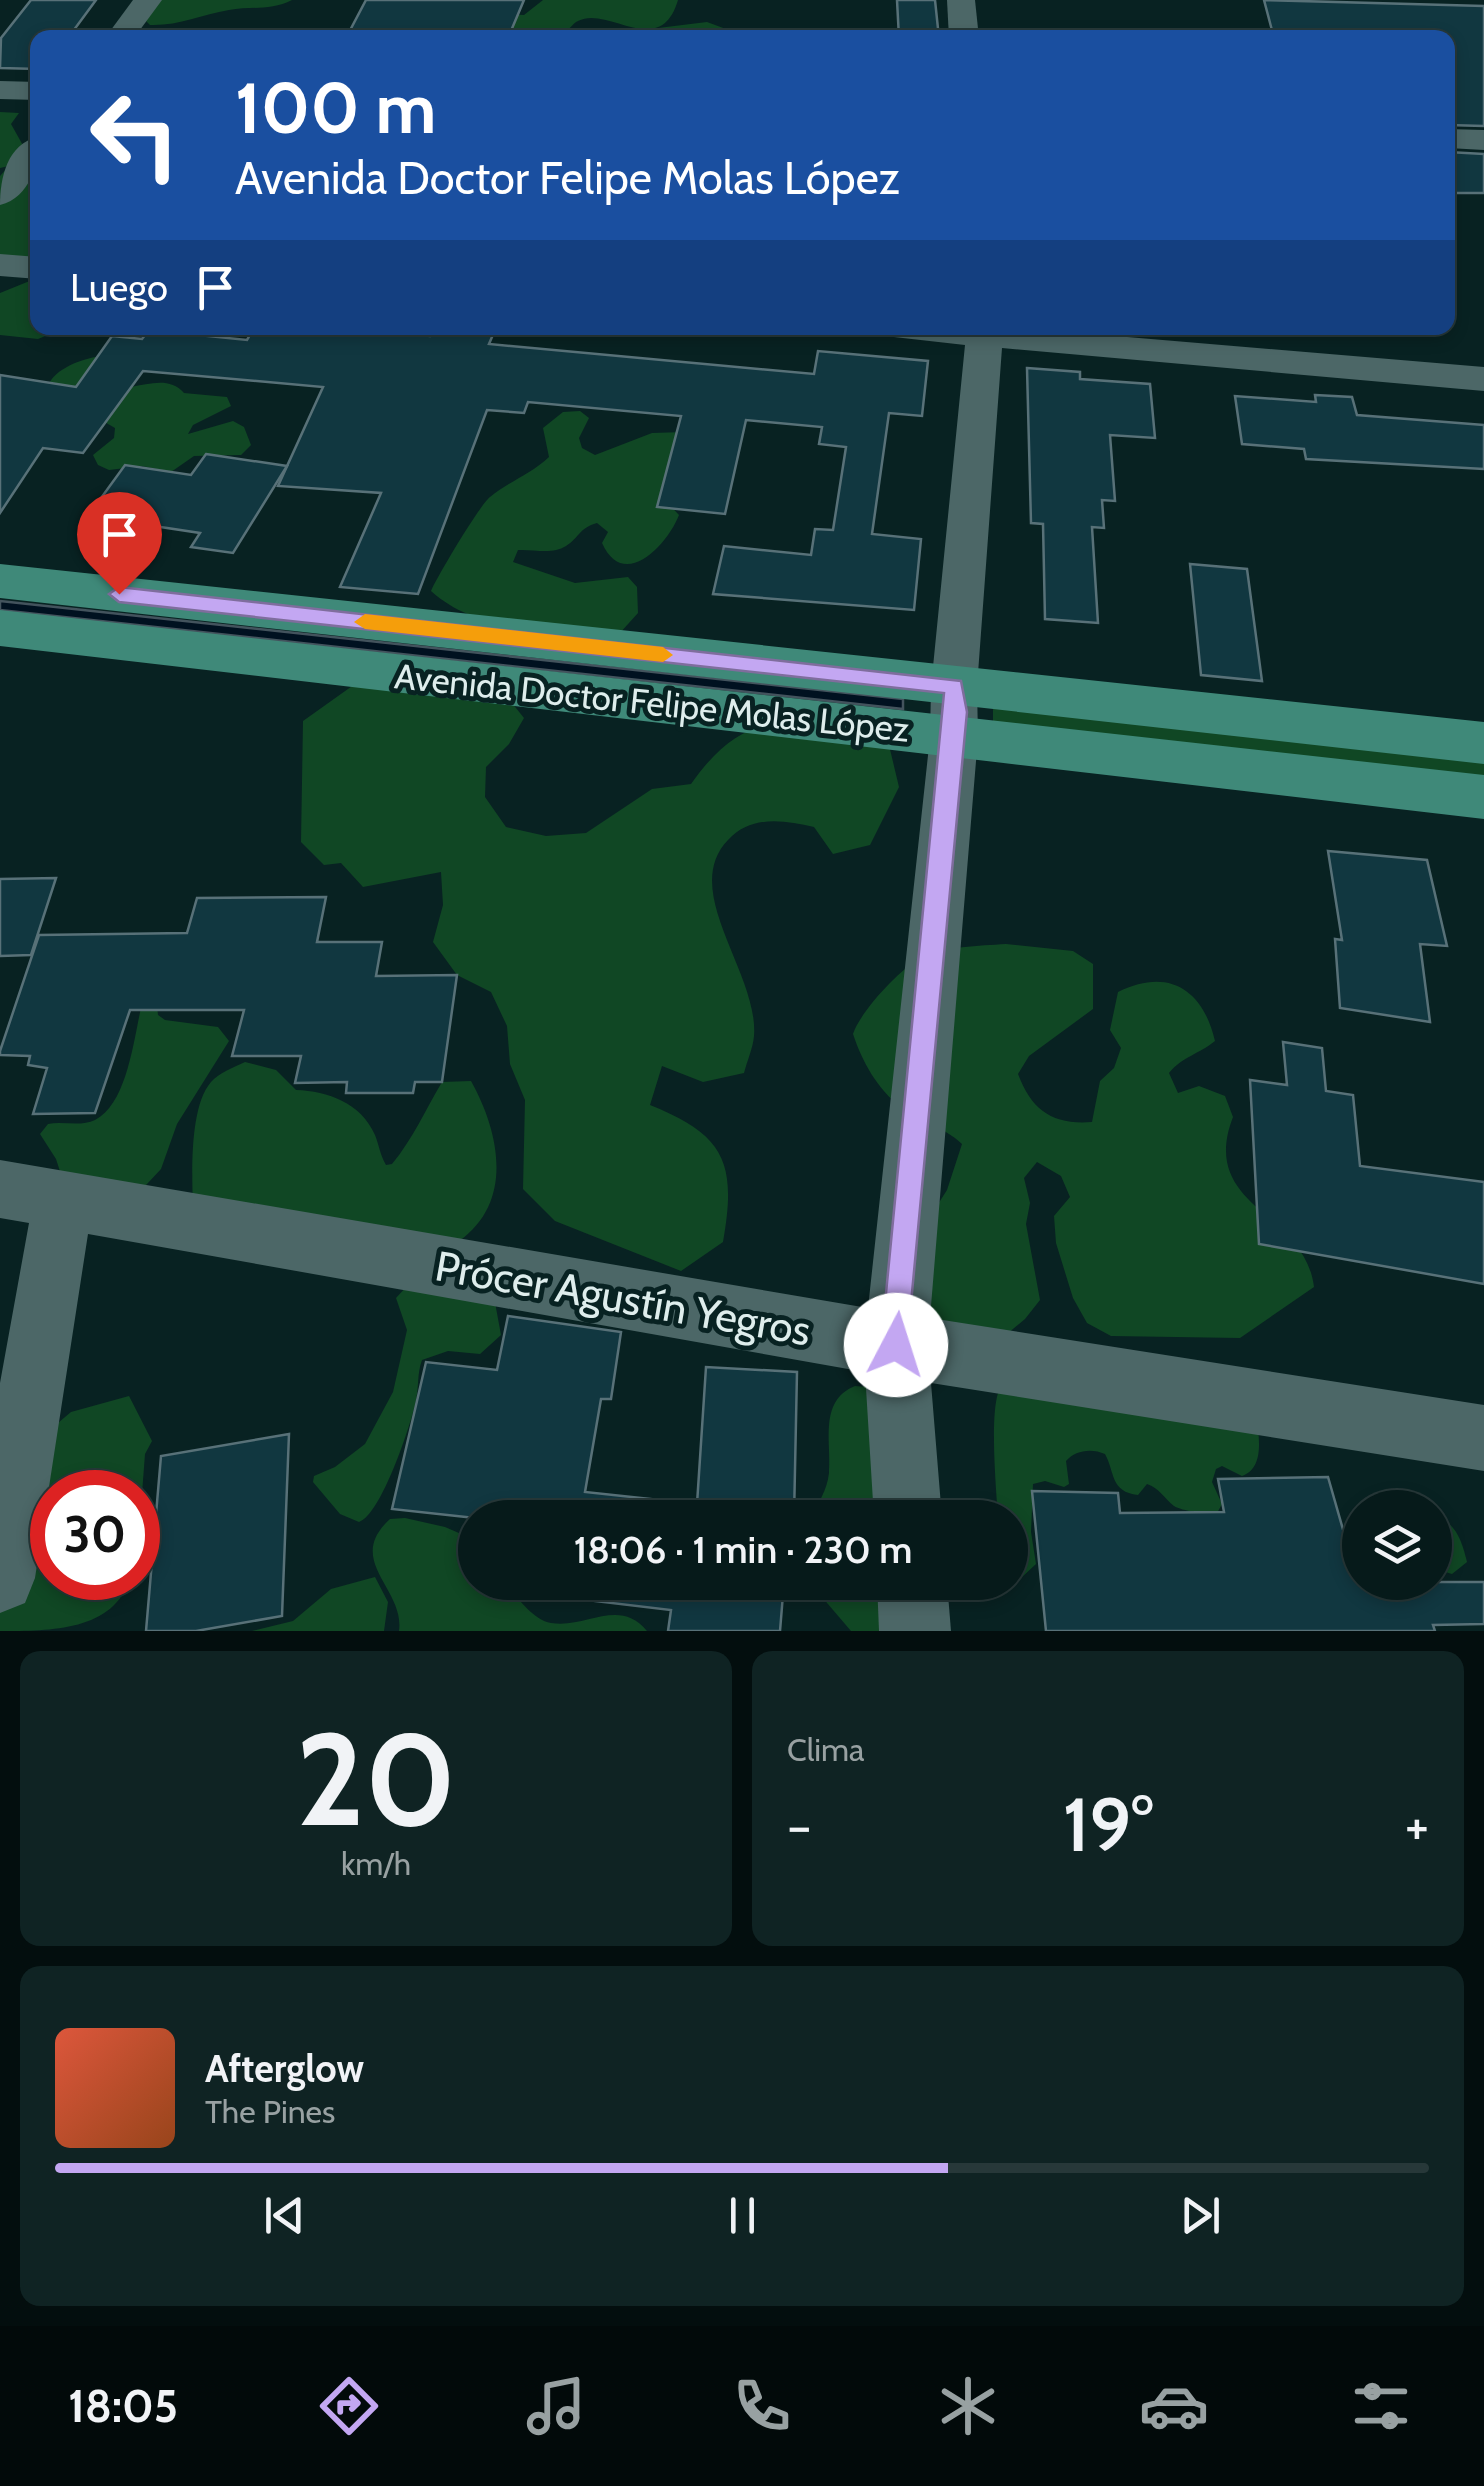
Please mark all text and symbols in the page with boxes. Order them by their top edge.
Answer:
text: 100 m [235,65,436,151]
icon: left [70,70,200,200]
text: Avenida Doctor Felipe Molas López [235,151,900,205]
icon: arrive [188,260,243,315]
text: Luego [70,264,168,311]
pin [77,492,162,595]
icon: arrive [92,507,147,562]
street label: Avenida Doctor Felipe Molas López [393,654,911,751]
street label: Prócer Agustín Yegros [431,1239,815,1357]
position arrow [844,1293,948,1397]
speed limit sign: 30 [30,1470,160,1600]
map controls [1342,1490,1452,1600]
button: layers [1342,1490,1452,1600]
text: 18:06 · 1 min · 230 m [574,1526,912,1573]
text: 20 [296,1700,456,1858]
text: Clima [787,1730,864,1769]
text: 19° [1063,1779,1153,1870]
text: − [787,1792,811,1859]
text: + [1405,1792,1429,1859]
text: km/h [341,1844,411,1883]
text: Afterglow [205,2045,364,2092]
text: The Pines [205,2092,335,2131]
icon: previous [257,2188,312,2243]
icon: pause [715,2188,770,2243]
icon: next [1173,2188,1228,2243]
icon: directions [314,2371,384,2441]
icon: music [521,2371,591,2441]
icon: phone [727,2371,797,2441]
icon: climate [933,2371,1003,2441]
icon: car [1139,2371,1209,2441]
icon: filters [1346,2371,1416,2441]
text: 18:05 [68,2379,178,2433]

